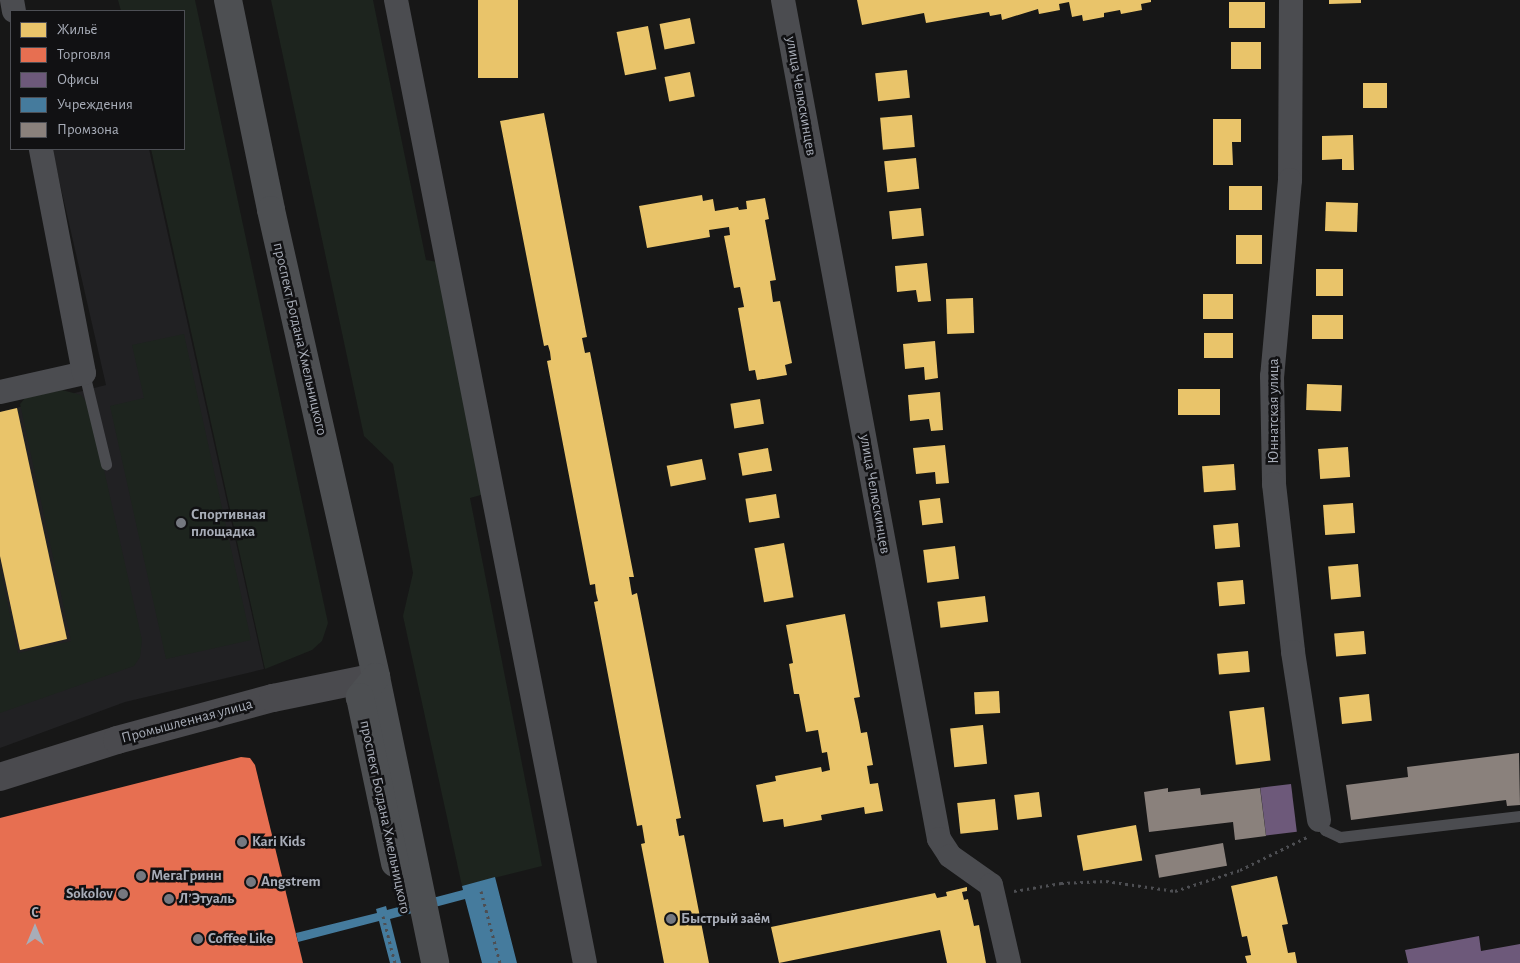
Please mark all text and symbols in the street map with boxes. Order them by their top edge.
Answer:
legend [10,10,185,150]
text: Жильё [57,22,97,37]
street label: улица Челюскинцев [782,35,820,157]
text: Торговля [57,47,111,62]
text: Офисы [57,72,99,87]
text: Учреждения [57,97,133,112]
text: Промзона [57,122,119,137]
street label: проспект Богдана Хмельницкого [269,241,331,437]
street label: Юннатская улица [1265,358,1283,464]
street label: улица Челюскинцев [856,433,894,555]
place label: Спортивная площадка [191,505,266,540]
marker: Спортивная площадка [175,517,187,529]
street label: Промышленная улица [119,695,255,747]
street label: проспект Богдана Хмельницкого [356,719,414,915]
place label: Kari Kids [252,833,305,851]
marker: Kari Kids [236,836,248,848]
place label: МегаГринн [151,867,222,885]
marker: МегаГринн [135,870,147,882]
place label: Angstrem [261,873,321,891]
marker: Angstrem [245,876,257,888]
place label: Sokolov [66,885,113,903]
marker: Sokolov [117,888,129,900]
place label: Л’Этуаль [179,890,234,908]
marker: Л’Этуаль [163,893,175,905]
north arrow [10,903,60,953]
text: С [31,906,39,920]
place label: Быстрый заём [681,910,770,928]
marker: Быстрый заём [665,913,677,925]
place label: Coffee Like [208,930,273,948]
marker: Coffee Like [192,933,204,945]

